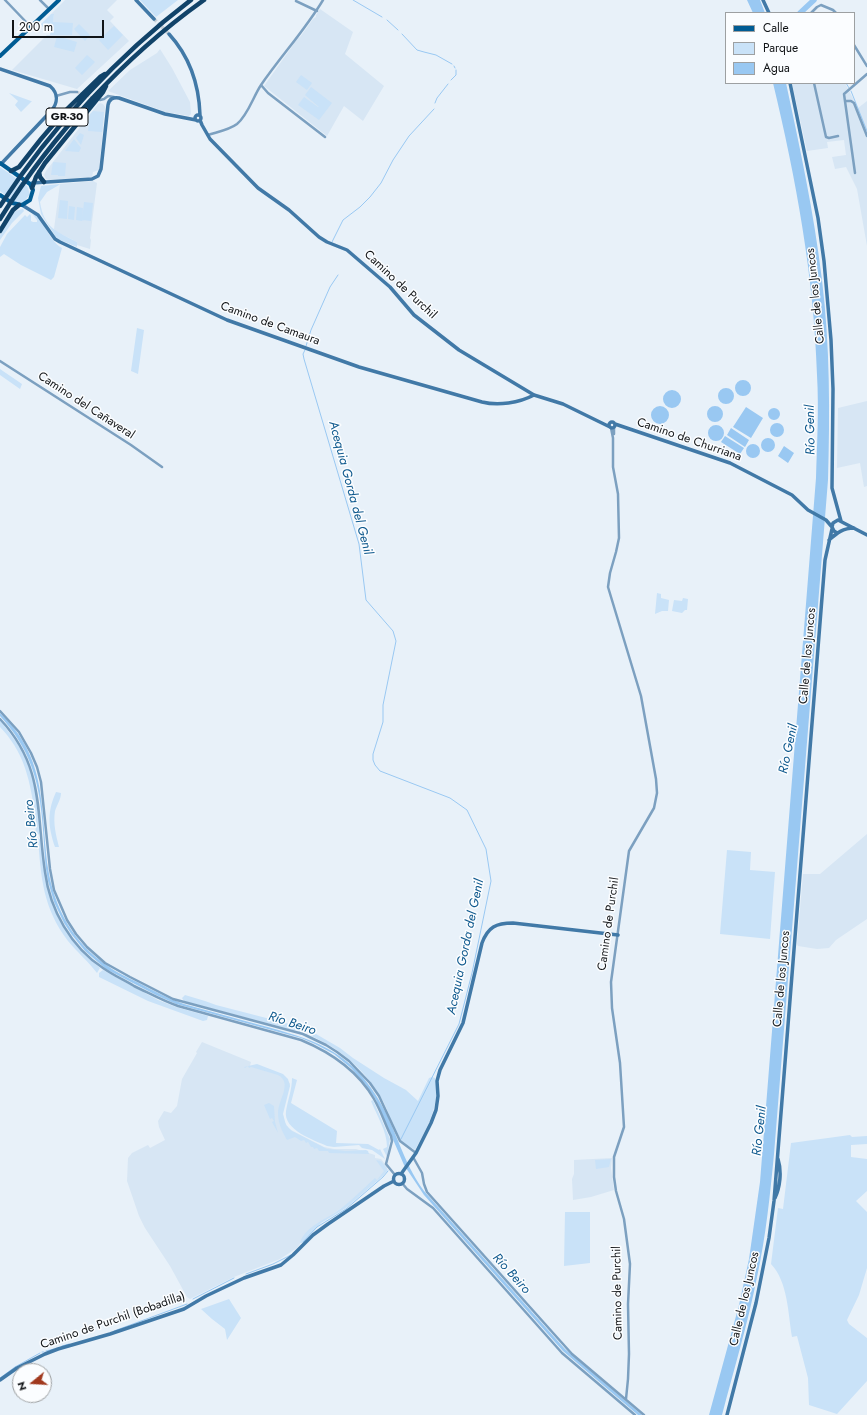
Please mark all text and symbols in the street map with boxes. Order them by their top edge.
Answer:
scale bar [14,12,106,38]
legend [725,12,855,84]
text: 200 m [19,18,53,36]
text: Calle [763,19,789,37]
text: Parque [763,39,798,57]
text: Agua [763,59,790,77]
road number: GR-30 [46,108,88,126]
street label: Calle de los Juncos [804,247,828,345]
street label: Camino de Purchil [361,248,439,322]
street label: Camino de Camaura [218,299,322,349]
street label: Camino del Cañaveral [35,369,137,443]
water label: Río Genil [803,405,819,455]
street label: Camino de Churriana [635,415,743,465]
water label: Acequia Gorda del Genil [325,419,375,557]
street label: Calle de los Juncos [797,607,819,705]
water label: Río Genil [776,723,802,775]
water label: Río Beiro [22,799,42,849]
street label: Camino de Purchil [595,876,623,972]
water label: Acequia Gorda del Genil [444,878,488,1016]
street label: Calle de los Juncos [771,930,793,1028]
water label: Río Beiro [266,1009,318,1039]
water label: Río Genil [750,1105,770,1157]
street label: Camino de Purchil [610,1246,626,1340]
street label: Calle de los Juncos [727,1250,763,1348]
water label: Río Beiro [489,1251,533,1297]
street label: Camino de Purchil (Bobadilla) [39,1289,187,1353]
north arrow [12,1363,52,1403]
text: N [13,1380,30,1393]

